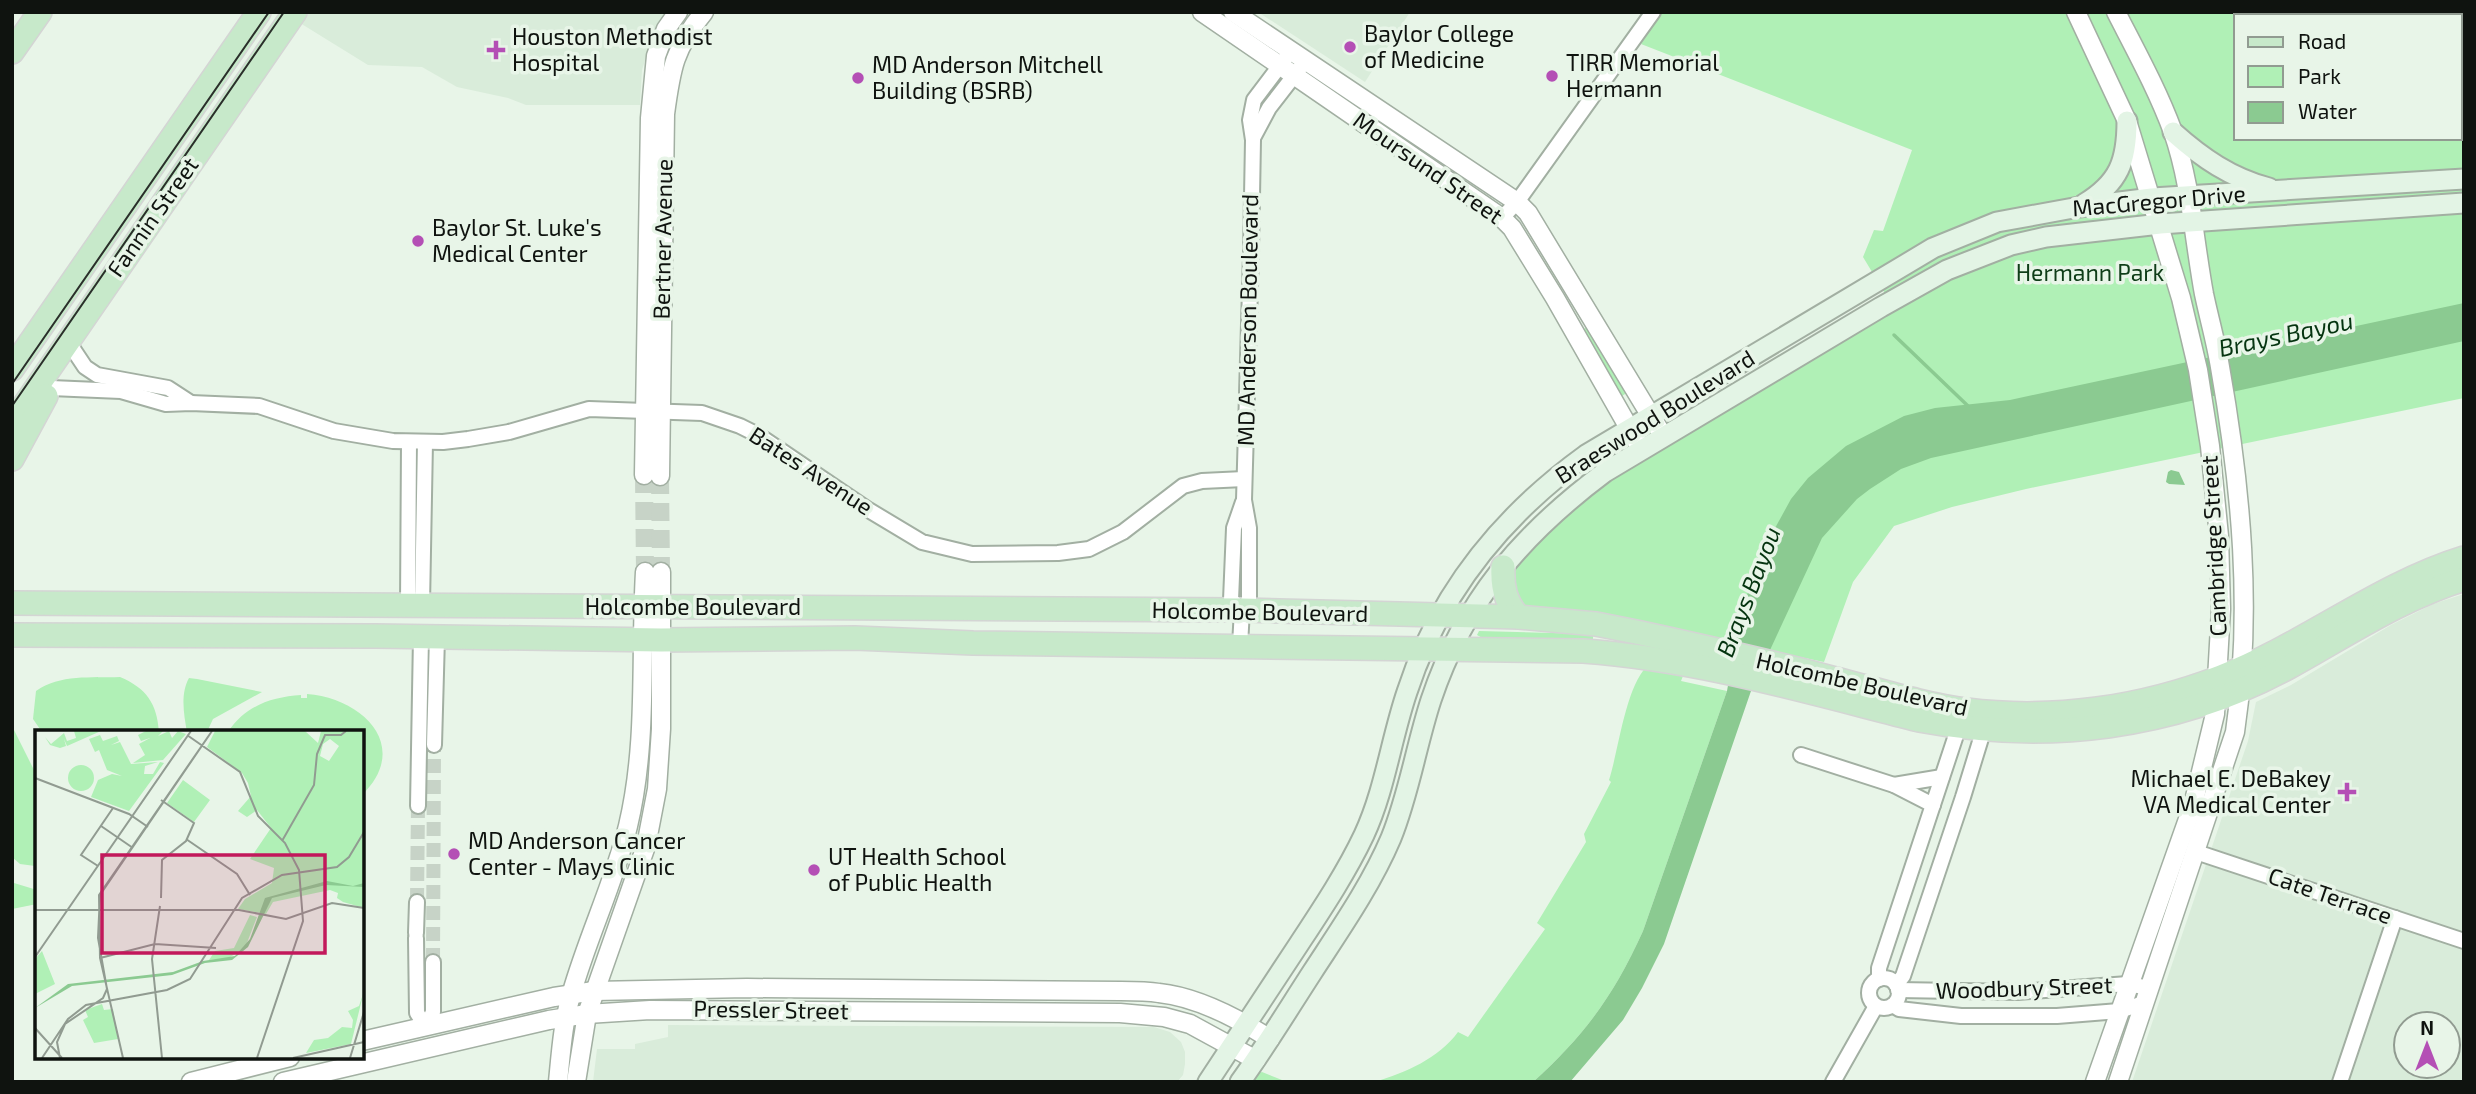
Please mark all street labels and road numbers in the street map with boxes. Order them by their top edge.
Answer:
street label: Moursund Street [1348,105,1509,229]
street label: Fannin Street [101,151,204,282]
street label: Bertner Avenue [647,158,677,320]
street label: MacGregor Drive [2071,178,2247,222]
street label: MD Anderson Boulevard [1231,194,1263,446]
street label: Braeswood Boulevard [1550,343,1759,489]
street label: Bates Avenue [745,420,878,520]
street label: Cambridge Street [2194,455,2232,637]
street label: Holcombe Boulevard [585,592,801,620]
street label: Holcombe Boulevard [1152,595,1369,627]
street label: Holcombe Boulevard [1754,645,1971,721]
street label: Cate Terrace [2265,861,2396,929]
street label: Woodbury Street [1935,970,2113,1004]
street label: Pressler Street [693,994,849,1024]

